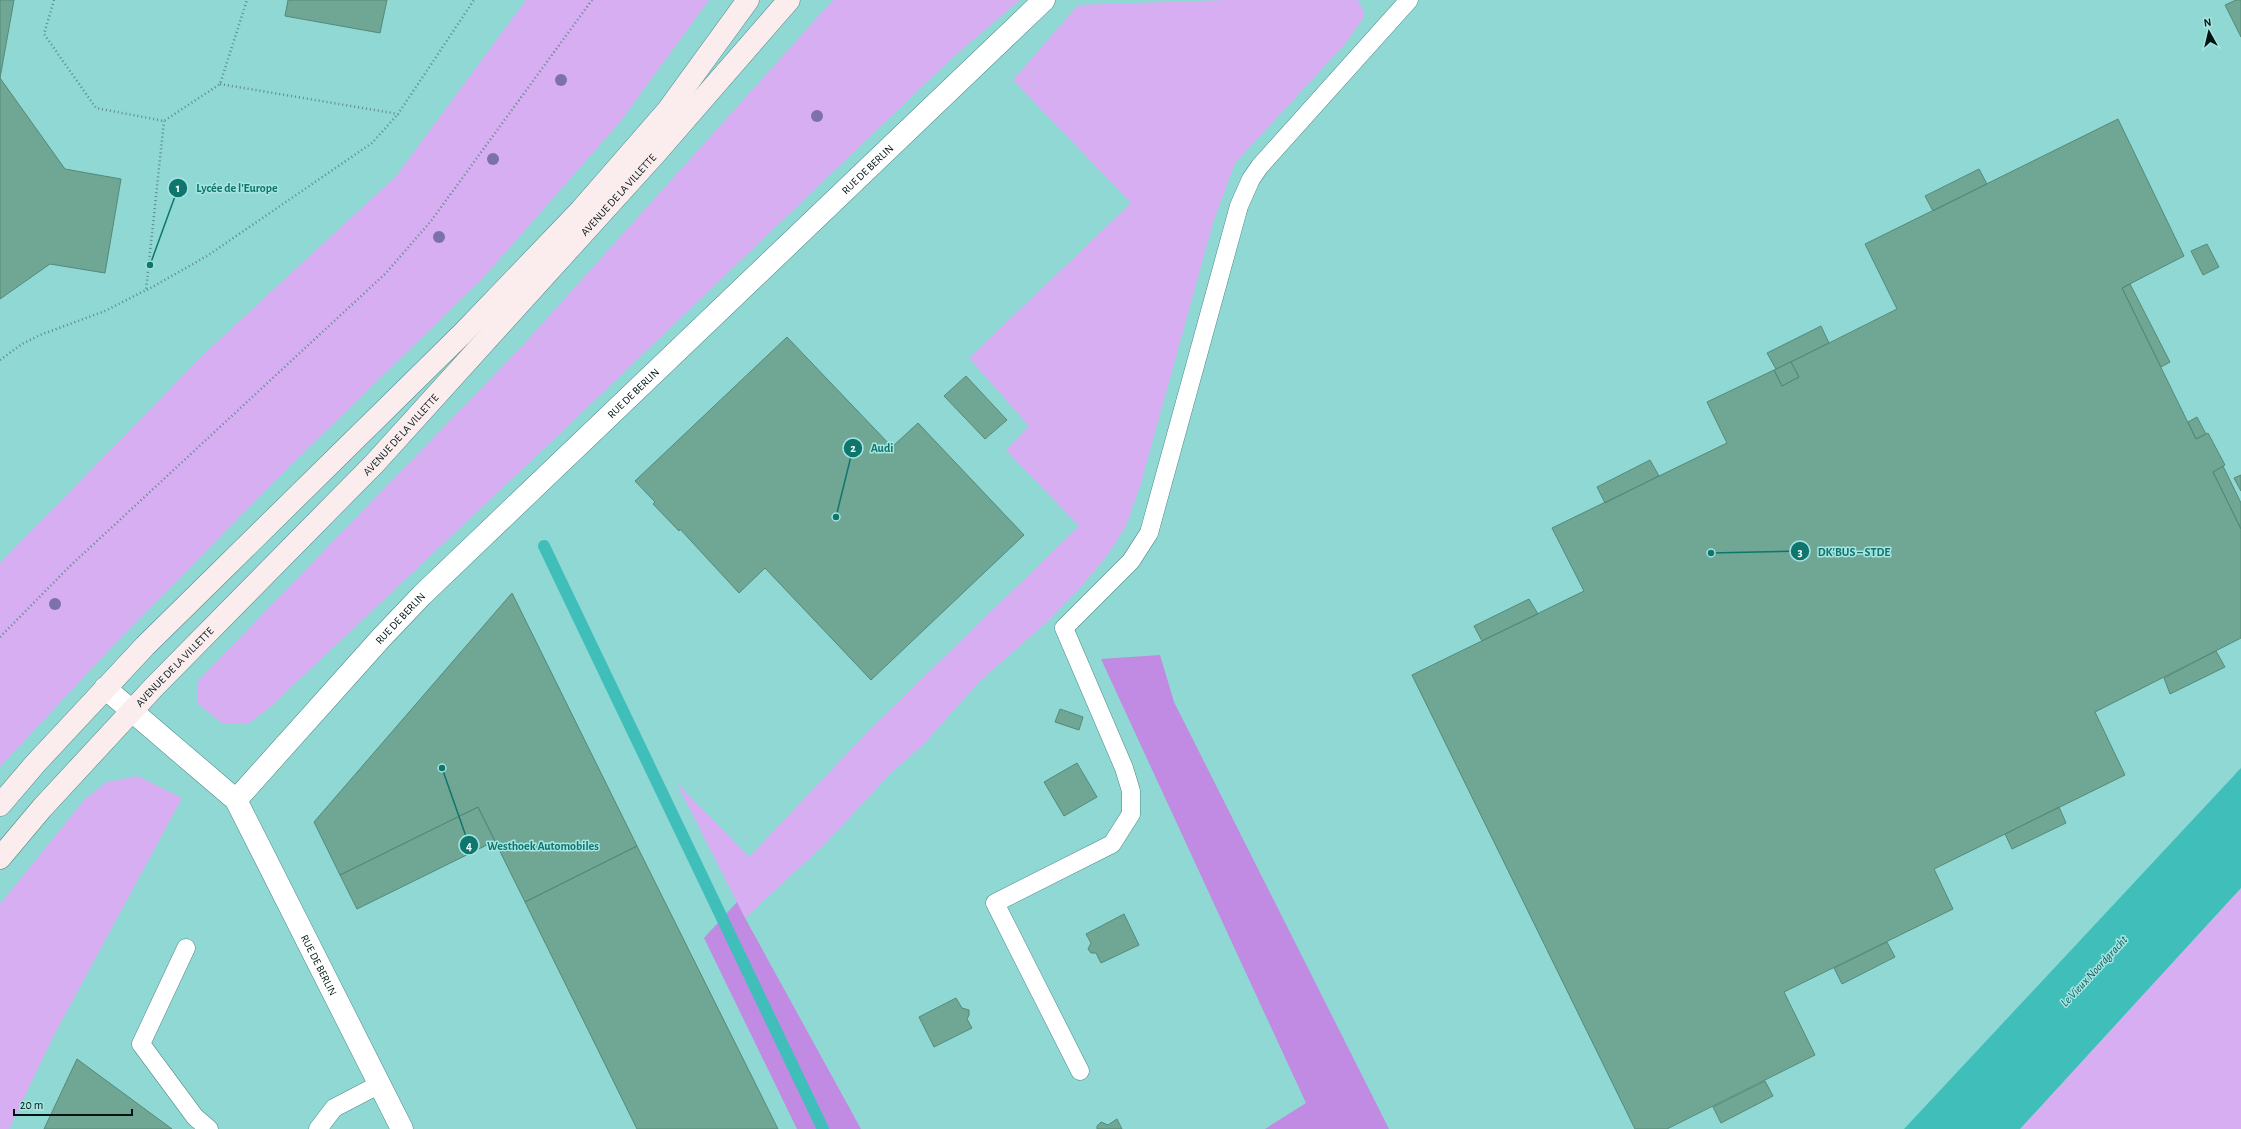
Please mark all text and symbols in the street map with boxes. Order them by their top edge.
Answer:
north arrow [2189,12,2229,52]
text: N [2203,17,2212,29]
street label: RUE DE BERLIN [839,142,895,196]
street label: AVENUE DE LA VILLETTE [579,151,658,238]
callout: Lycée de l'Europe [168,176,285,200]
text: 1 [176,182,180,194]
text: Lycée de l'Europe [196,182,278,195]
street label: RUE DE BERLIN [605,366,661,420]
street label: AVENUE DE LA VILLETTE [361,391,441,477]
callout: Audi [843,436,901,460]
text: 2 [850,442,856,454]
text: Audi [871,442,893,454]
callout: DK'BUS – STDE [1790,539,1898,563]
text: 3 [1797,546,1803,558]
text: DK'BUS – STDE [1818,546,1890,558]
street label: RUE DE BERLIN [373,590,427,646]
street label: AVENUE DE LA VILLETTE [134,624,216,708]
callout: Westhoek Automobiles [459,833,607,857]
text: 4 [466,840,472,852]
text: Westhoek Automobiles [487,840,599,852]
street label: RUE DE BERLIN [299,933,339,997]
water label: Le Vieux Noordgracht [2058,933,2130,1009]
scale bar [14,1091,132,1117]
text: 20 m [20,1099,43,1111]

